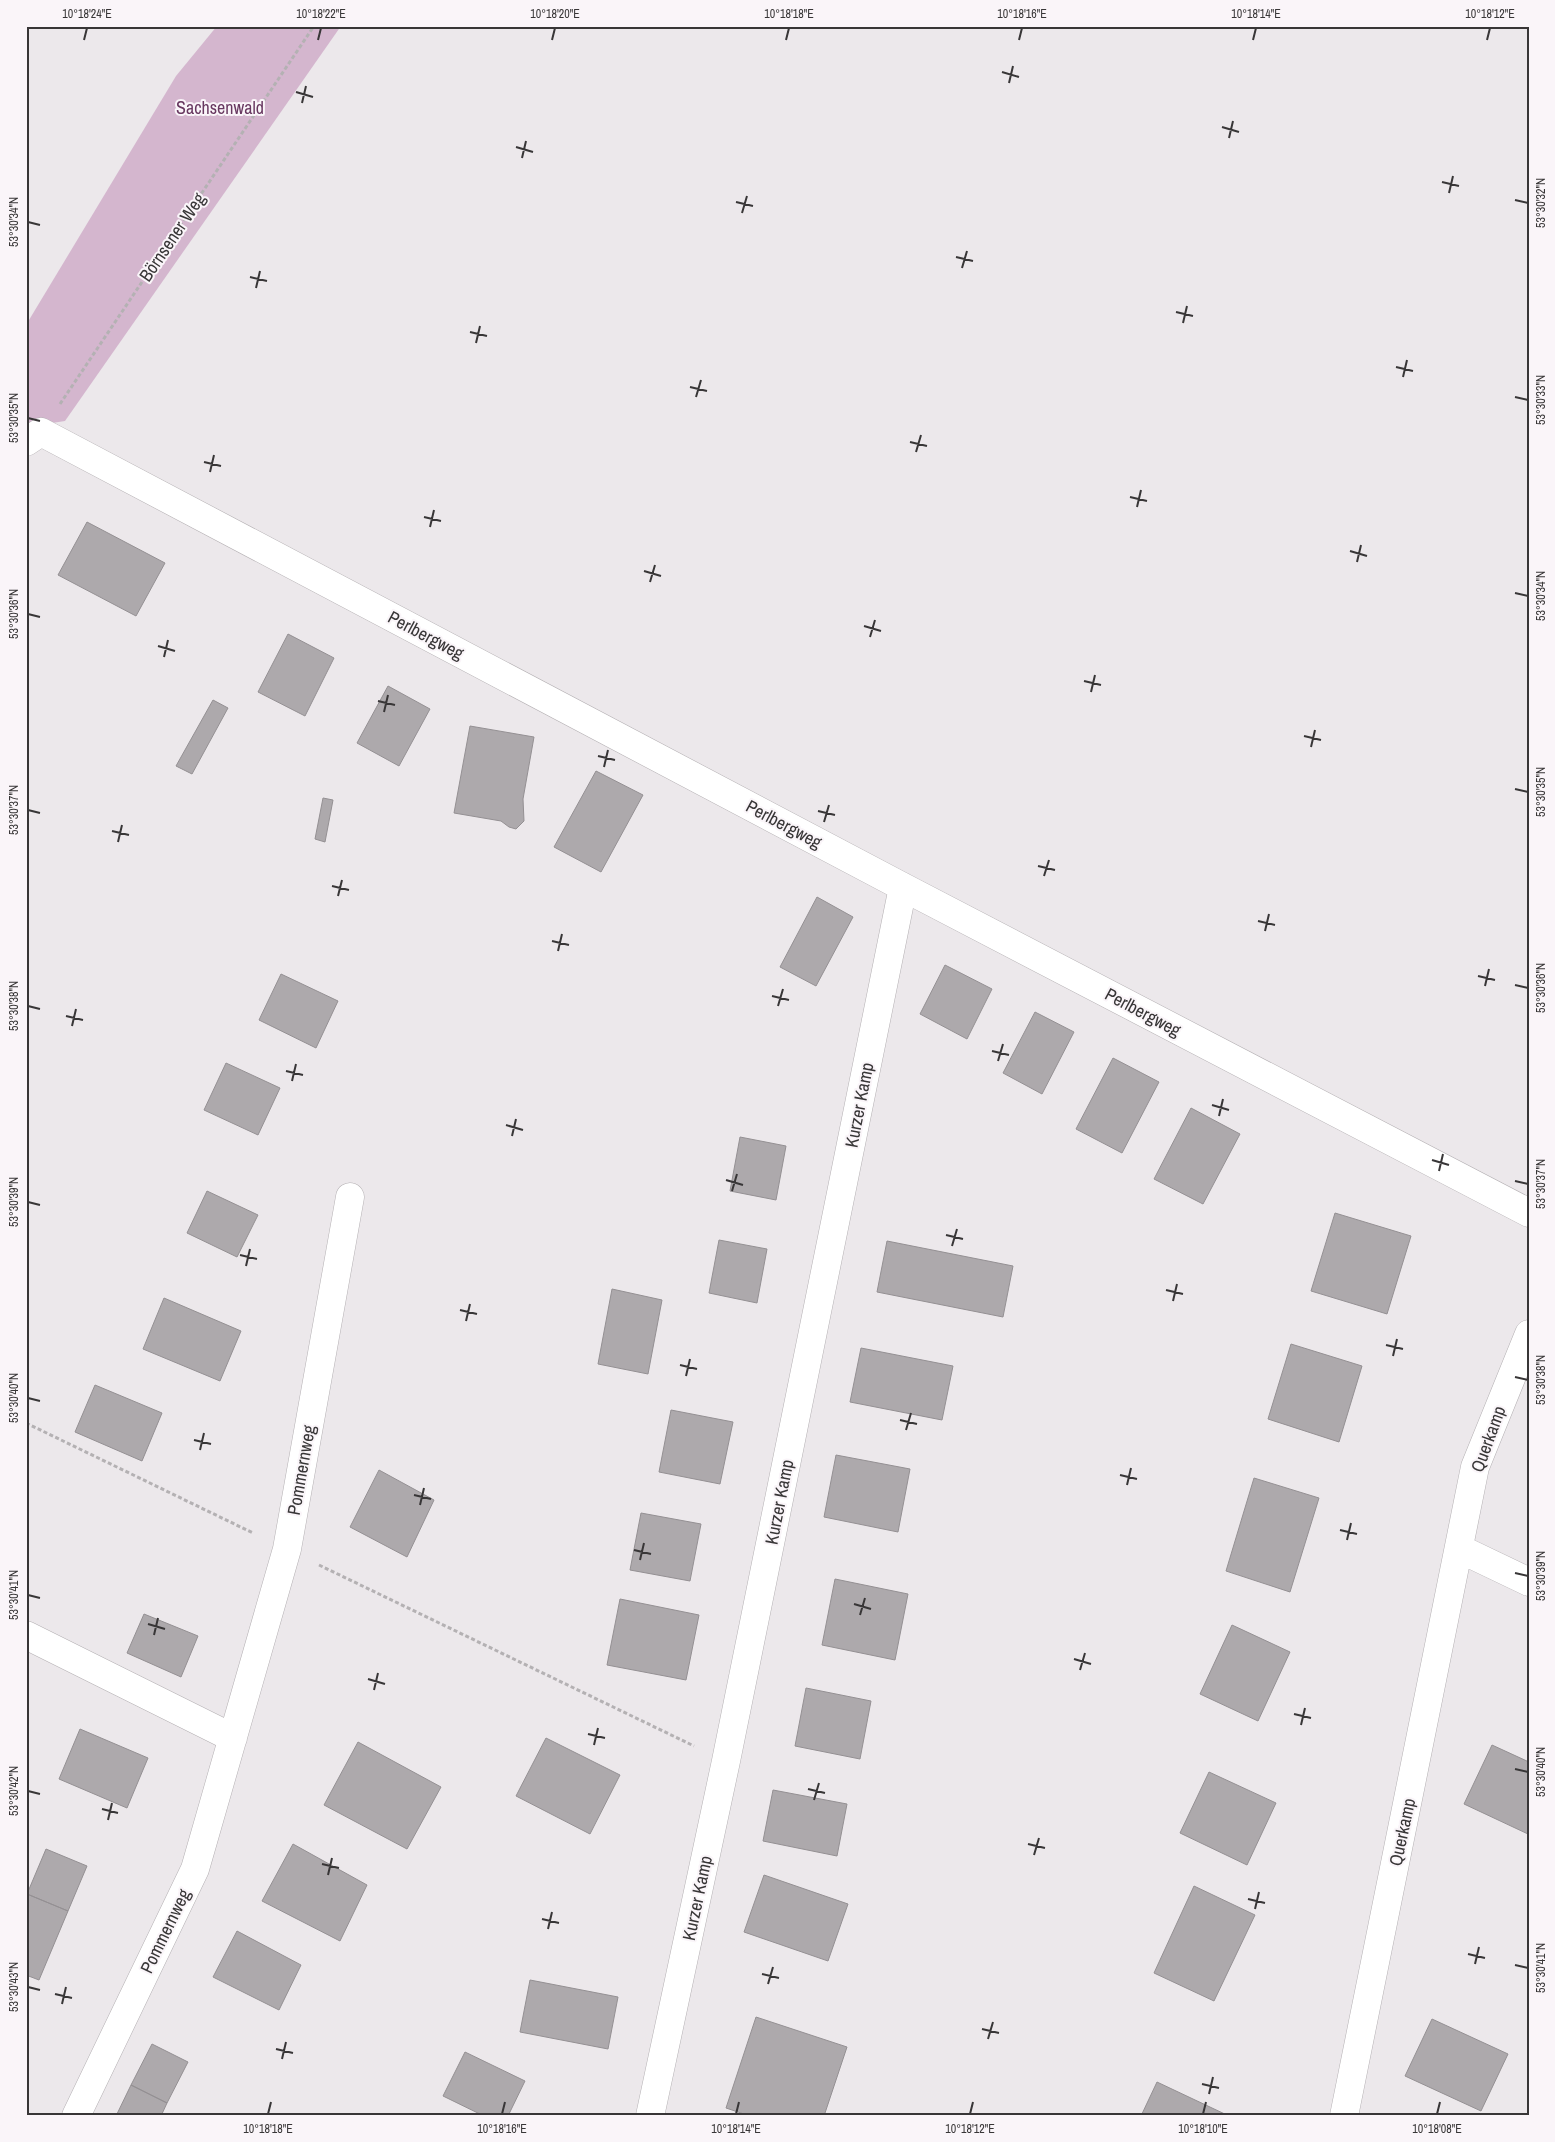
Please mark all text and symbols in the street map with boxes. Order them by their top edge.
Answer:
text: 10°18'24"E [62,6,112,22]
text: 10°18'22"E [296,6,346,22]
text: 10°18'20"E [530,6,580,22]
text: 10°18'18"E [764,6,814,22]
text: 10°18'16"E [997,6,1047,22]
text: 10°18'14"E [1231,6,1281,22]
text: 10°18'12"E [1465,6,1515,22]
park label: Sachsenwald [176,95,264,120]
text: 53°30'32"N [1533,178,1549,228]
street label: Börnsener Weg [133,187,211,286]
text: 53°30'34"N [6,197,22,247]
text: 53°30'33"N [1533,375,1549,425]
text: 53°30'35"N [6,393,22,443]
text: 53°30'34"N [1533,571,1549,621]
text: 53°30'36"N [6,589,22,639]
street label: Perlbergweg [384,605,469,666]
text: 53°30'35"N [1533,767,1549,817]
text: 53°30'37"N [6,785,22,835]
street label: Perlbergweg [742,794,827,855]
text: 53°30'36"N [1533,963,1549,1013]
text: 53°30'38"N [6,981,22,1031]
street label: Perlbergweg [1101,982,1186,1043]
street label: Kurzer Kamp [839,1060,879,1150]
text: 53°30'37"N [1533,1159,1549,1209]
text: 53°30'39"N [6,1177,22,1227]
text: 53°30'38"N [1533,1355,1549,1405]
text: 53°30'40"N [6,1373,22,1423]
street label: Querkamp [1464,1402,1512,1476]
street label: Pommernweg [281,1422,321,1517]
street label: Kurzer Kamp [759,1457,799,1547]
text: 53°30'39"N [1533,1551,1549,1601]
text: 53°30'41"N [6,1570,22,1620]
text: 53°30'40"N [1533,1747,1549,1797]
text: 53°30'42"N [6,1766,22,1816]
street label: Querkamp [1383,1796,1421,1868]
street label: Kurzer Kamp [676,1853,718,1943]
street label: Pommernweg [134,1884,197,1977]
text: 53°30'41"N [1533,1943,1549,1993]
text: 53°30'43"N [6,1962,22,2012]
text: 10°18'18"E [243,2121,293,2137]
text: 10°18'16"E [477,2121,527,2137]
text: 10°18'14"E [711,2121,761,2137]
text: 10°18'12"E [945,2121,995,2137]
text: 10°18'10"E [1178,2121,1228,2137]
text: 10°18'08"E [1412,2121,1462,2137]

